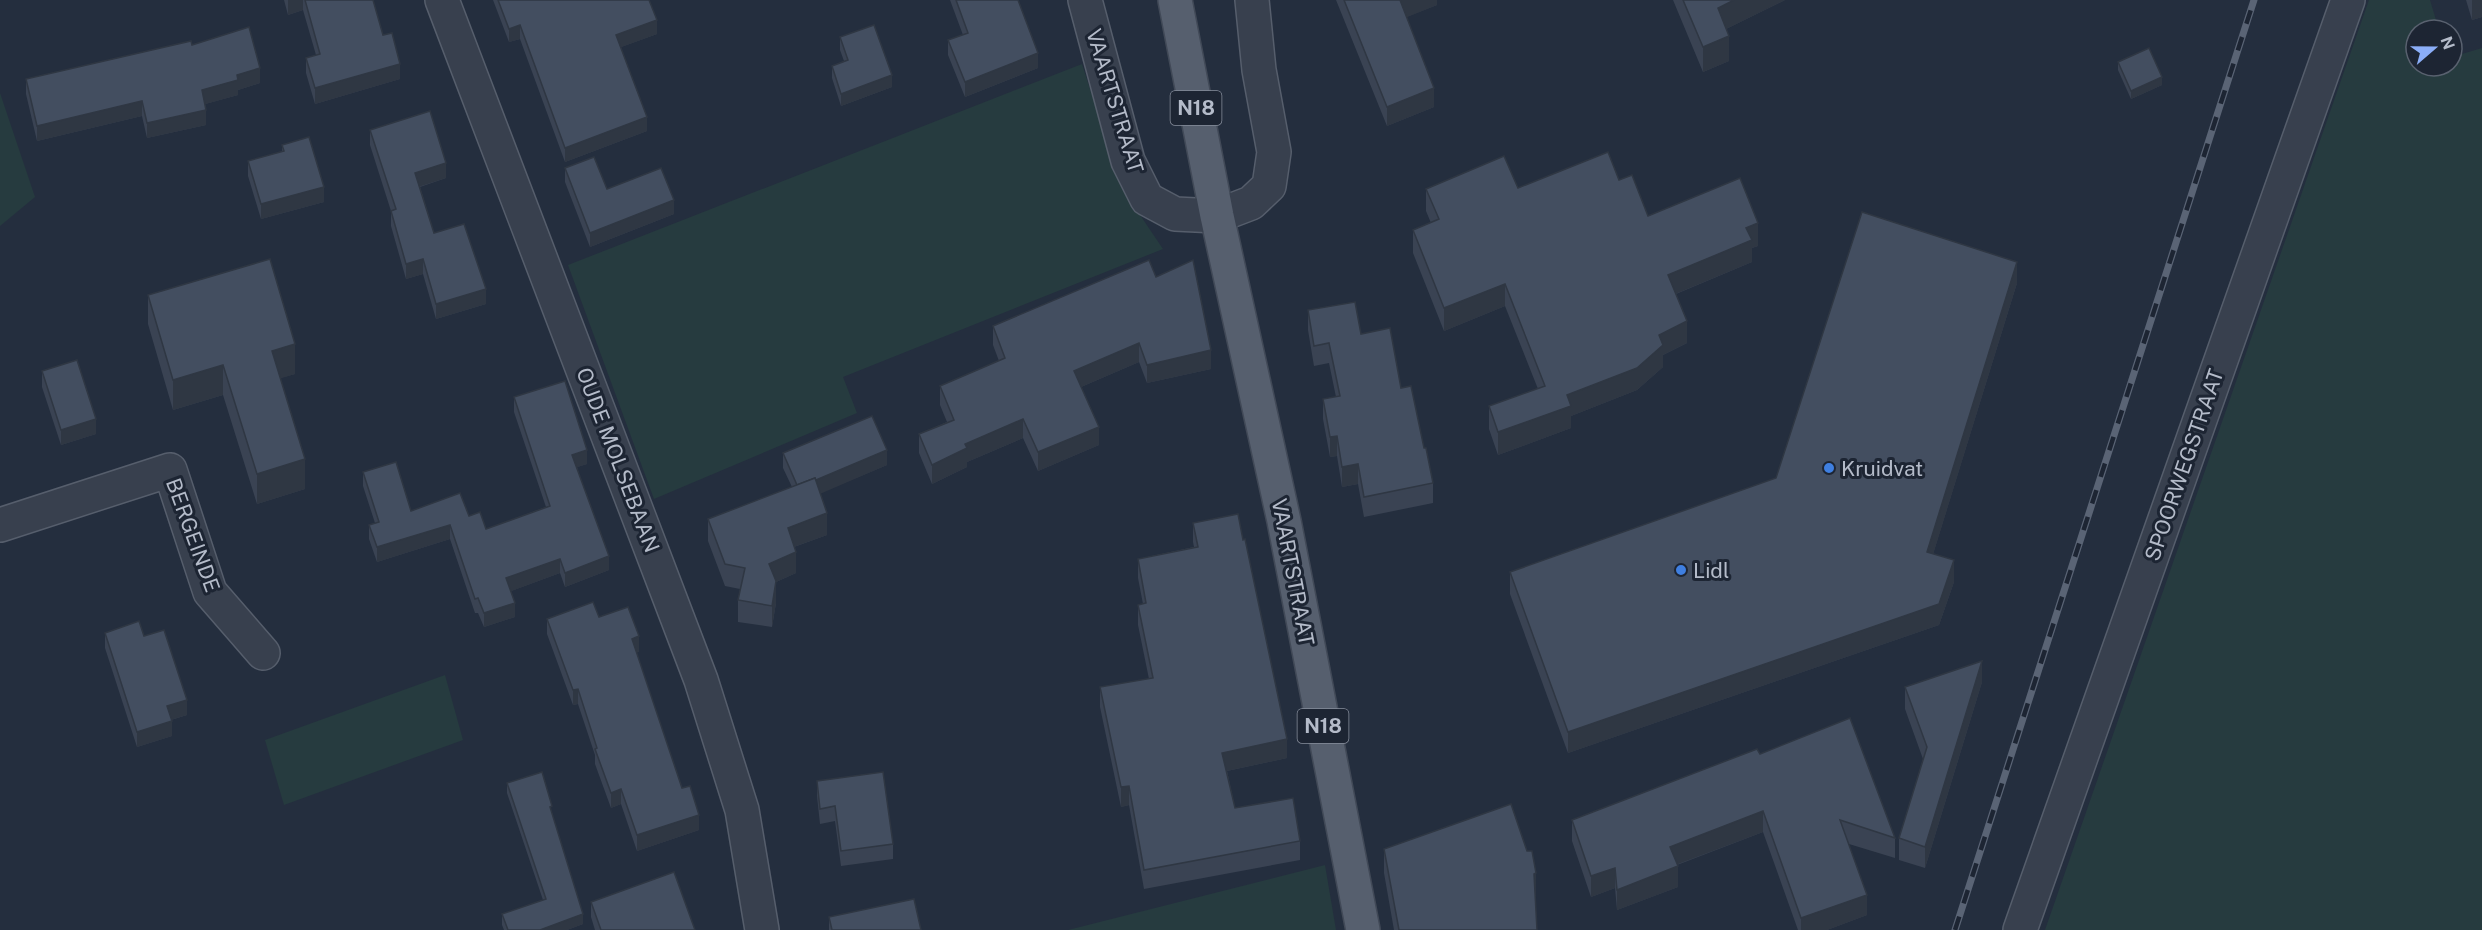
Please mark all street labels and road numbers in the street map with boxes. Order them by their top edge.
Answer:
street label: VAARTSTRAAT [1081,26,1149,176]
road number: N18 [1170,91,1222,125]
street label: OUDE MOLSEBAAN [571,364,665,556]
street label: SPOORWEGSTRAAT [2139,366,2229,564]
street label: BERGEINDE [161,475,225,595]
street label: VAARTSTRAAT [1266,496,1320,648]
road number: N18 [1298,709,1348,743]

